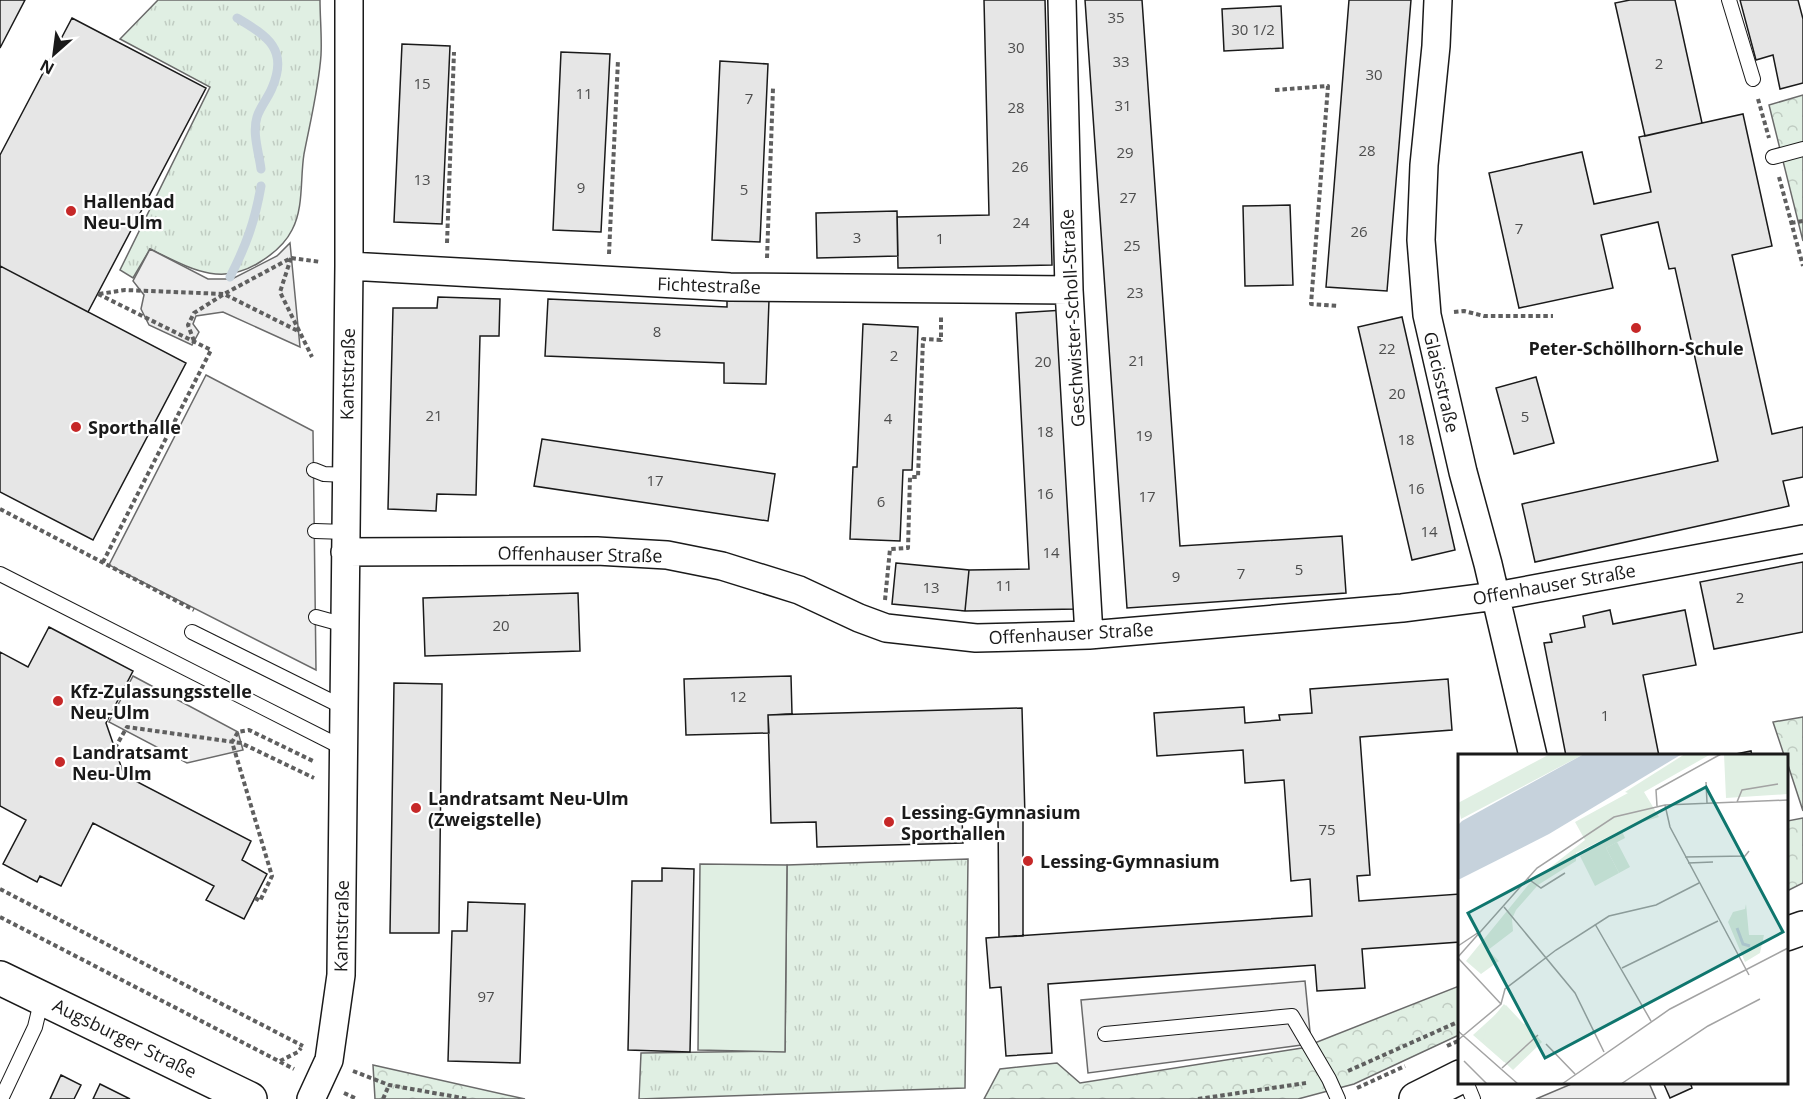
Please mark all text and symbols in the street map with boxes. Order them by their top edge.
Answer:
house number: 35 [1107,7,1125,27]
house number: 30 1/2 [1231,19,1275,39]
north arrow [24,24,84,84]
house number: 30 [1007,37,1025,57]
house number: 33 [1112,51,1130,71]
house number: 2 [1655,53,1663,73]
text: N [36,54,58,80]
house number: 30 [1365,64,1383,84]
house number: 15 [413,73,431,93]
house number: 11 [575,83,593,103]
house number: 7 [745,88,753,108]
house number: 31 [1114,95,1132,115]
house number: 28 [1007,97,1025,117]
house number: 28 [1358,140,1376,160]
house number: 29 [1116,142,1134,162]
house number: 26 [1011,156,1029,176]
house number: 13 [413,169,431,189]
house number: 9 [577,177,585,197]
house number: 5 [740,179,748,199]
house number: 27 [1119,187,1137,207]
place label: Hallenbad Neu-Ulm [83,189,175,234]
marker: Hallenbad Neu-Ulm [64,204,78,218]
street label: Geschwister-Scholl-Straße [1054,208,1090,428]
house number: 24 [1012,212,1030,232]
house number: 7 [1515,218,1523,238]
house number: 26 [1350,221,1368,241]
house number: 3 [853,227,861,247]
house number: 1 [936,228,944,248]
house number: 25 [1123,235,1141,255]
street label: Fichtestraße [657,271,761,299]
house number: 23 [1126,282,1144,302]
house number: 8 [653,321,661,341]
marker: Peter-Schöllhorn-Schule [1629,321,1643,335]
street label: Kantstraße [334,328,360,420]
street label: Glacisstraße [1419,329,1465,435]
place label: Peter-Schöllhorn-Schule [1528,336,1744,360]
house number: 22 [1378,338,1396,358]
house number: 2 [890,345,898,365]
house number: 21 [1128,350,1146,370]
house number: 20 [1034,351,1052,371]
house number: 20 [1388,383,1406,403]
house number: 21 [425,405,443,425]
house number: 5 [1521,406,1529,426]
house number: 4 [884,408,893,428]
place label: Sporthalle [88,415,181,439]
marker: Sporthalle [69,420,83,434]
house number: 18 [1036,421,1054,441]
house number: 19 [1135,425,1153,445]
house number: 18 [1397,429,1415,449]
house number: 17 [646,470,664,490]
house number: 16 [1407,478,1425,498]
house number: 16 [1036,483,1054,503]
house number: 17 [1138,486,1156,506]
house number: 6 [877,491,885,511]
house number: 14 [1420,521,1438,541]
street label: Offenhauser Straße [497,541,663,567]
house number: 14 [1042,542,1060,562]
street label: Offenhauser Straße [1471,558,1637,610]
house number: 5 [1295,559,1303,579]
house number: 7 [1237,563,1245,583]
house number: 9 [1172,566,1180,586]
house number: 11 [995,575,1013,595]
house number: 13 [922,577,940,597]
house number: 2 [1736,587,1744,607]
house number: 20 [492,615,510,635]
street label: Offenhauser Straße [988,617,1154,649]
place label: Kfz-Zulassungsstelle Neu-Ulm [70,679,252,724]
house number: 12 [729,686,747,706]
marker: Kfz-Zulassungsstelle Neu-Ulm [51,694,65,708]
house number: 1 [1601,705,1609,725]
place label: Landratsamt Neu-Ulm [72,740,189,785]
inset map [1458,754,1788,1084]
marker: Landratsamt Neu-Ulm [53,755,67,769]
place label: Landratsamt Neu-Ulm (Zweigstelle) [428,786,629,831]
place label: Lessing-Gymnasium Sporthallen [901,800,1081,845]
marker: Landratsamt Neu-Ulm (Zweigstelle) [409,801,423,815]
marker: Lessing-Gymnasium Sporthallen [882,815,896,829]
house number: 75 [1318,819,1336,839]
place label: Lessing-Gymnasium [1040,849,1220,873]
marker: Lessing-Gymnasium [1021,854,1035,868]
street label: Kantstraße [328,880,354,972]
house number: 97 [477,986,495,1006]
street label: Augsburger Straße [49,993,201,1083]

